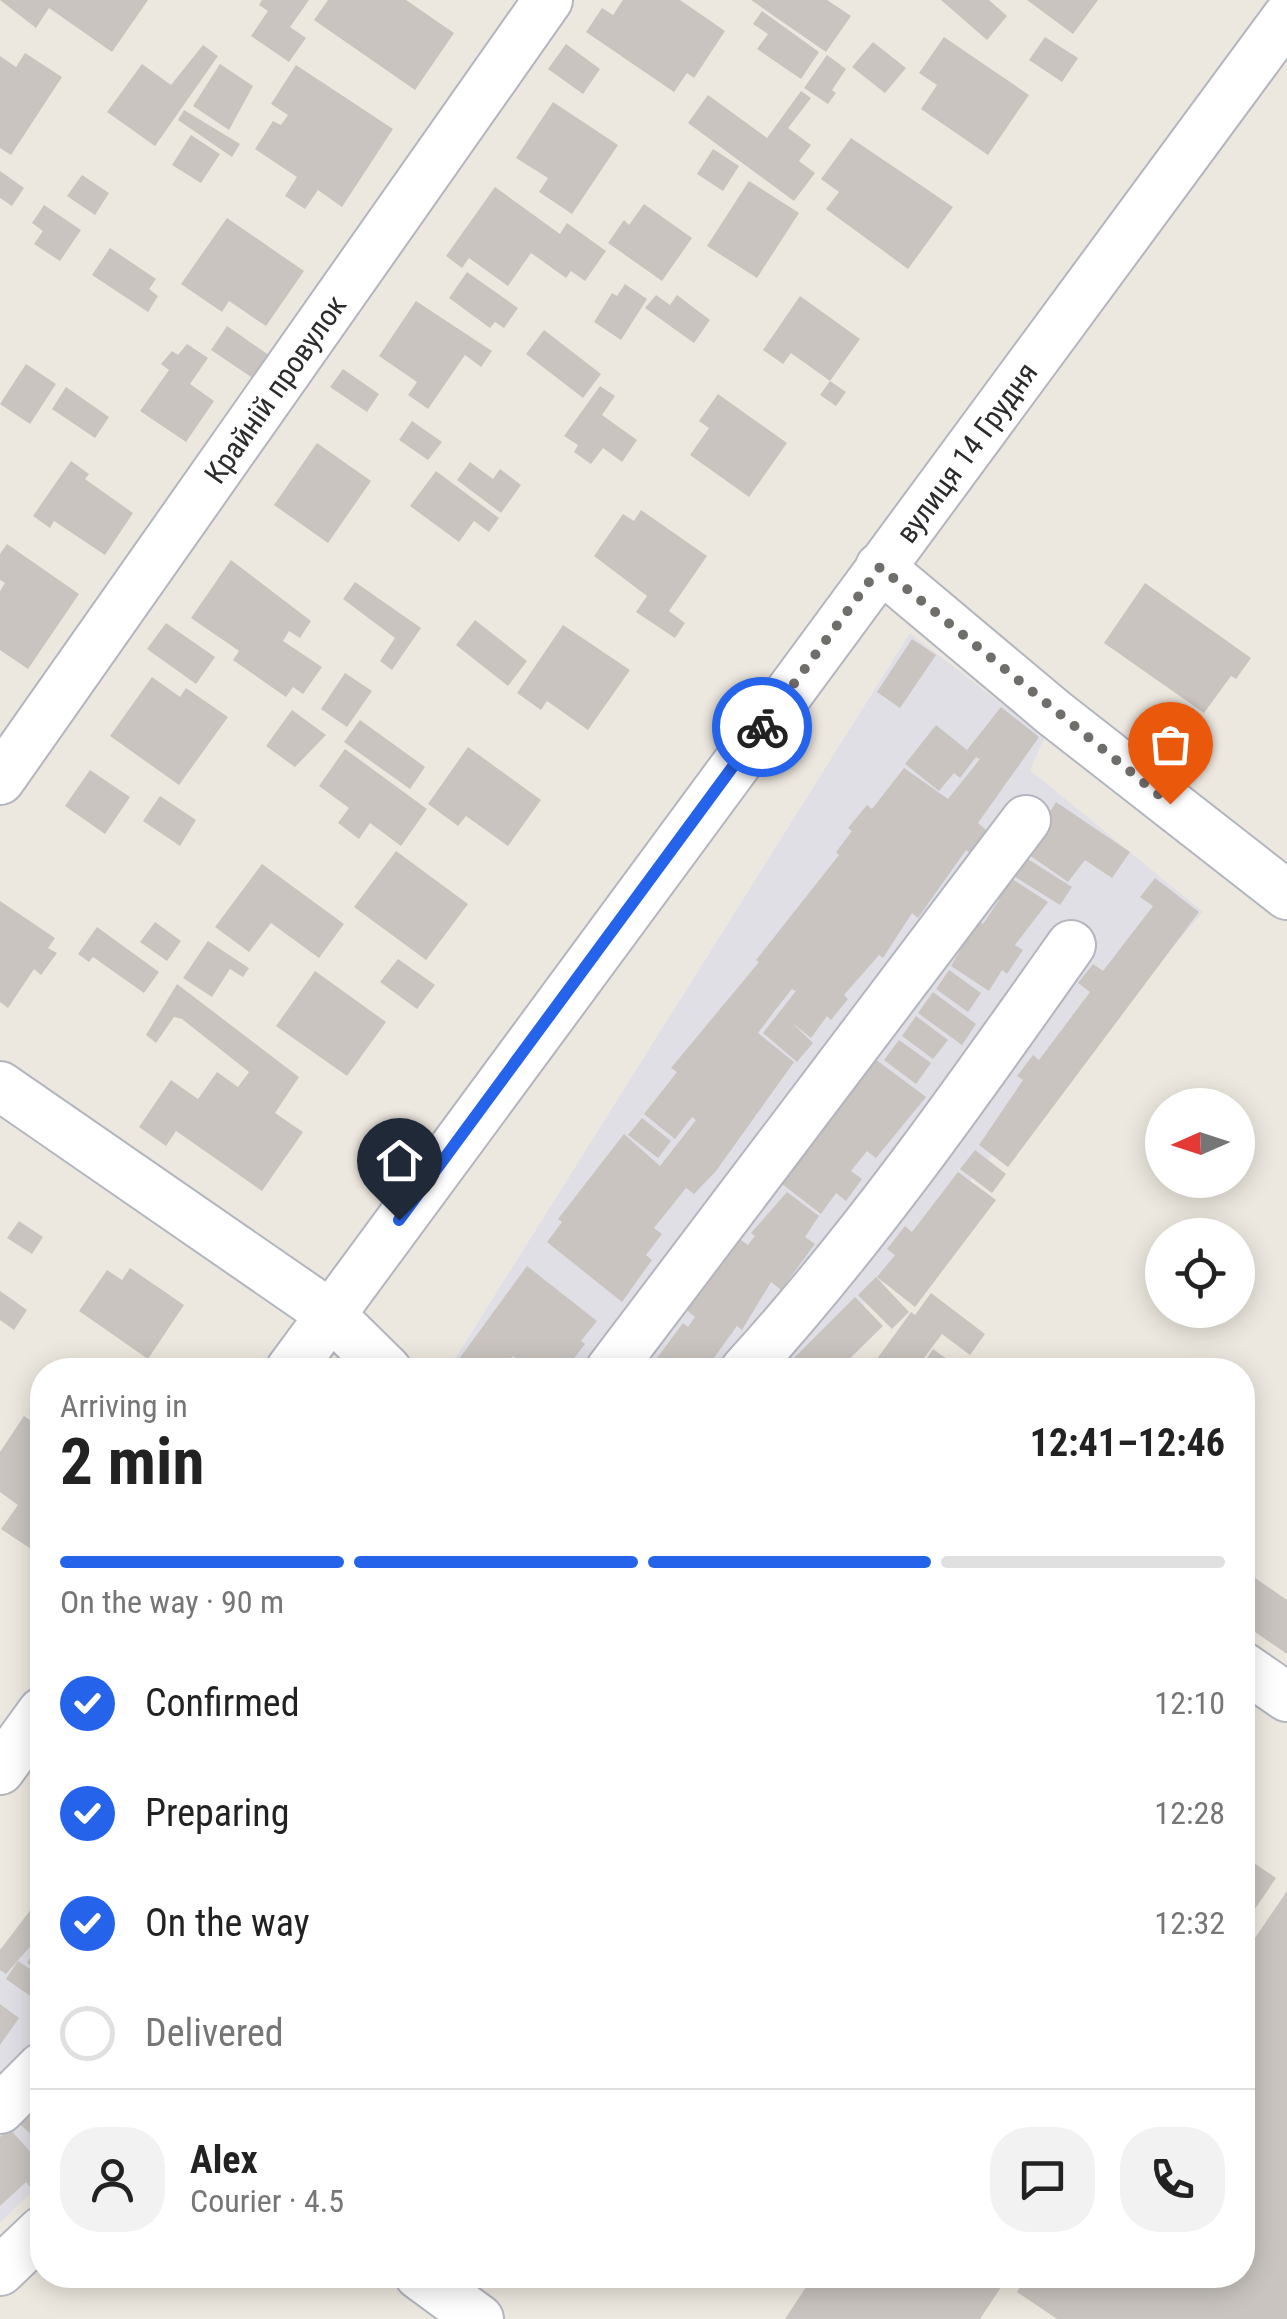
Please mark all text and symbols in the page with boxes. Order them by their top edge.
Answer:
street label: Крайній провулок [197,288,353,490]
street label: вулиця 14 Грудня [888,355,1044,549]
courier [712,677,812,777]
icon: bike [735,700,790,755]
pin [1128,702,1213,805]
icon: bag [1143,717,1198,772]
north arrow [1145,1088,1255,1198]
map controls [1145,1088,1255,1328]
pin [357,1118,442,1221]
icon: home [372,1133,427,1188]
button: locate [1145,1218,1255,1328]
text: Arriving in [60,1387,188,1425]
text: 12:41–12:46 [1030,1421,1225,1465]
text: 2 min [60,1424,204,1500]
text: On the way · 90 m [60,1583,284,1621]
icon: check [60,1676,115,1731]
text: Confirmed [145,1681,300,1725]
text: 12:10 [1154,1684,1225,1722]
icon: check [60,1786,115,1841]
text: Preparing [145,1791,290,1835]
text: 12:28 [1154,1794,1225,1832]
icon: check [60,1896,115,1951]
text: On the way [145,1901,310,1945]
text: 12:32 [1154,1904,1225,1942]
text: Delivered [145,2011,284,2055]
button: person [60,2127,165,2232]
button: chat [990,2127,1095,2232]
button: phone [1120,2127,1225,2232]
text: Alex [190,2138,258,2182]
text: Courier · 4.5 [190,2182,344,2220]

